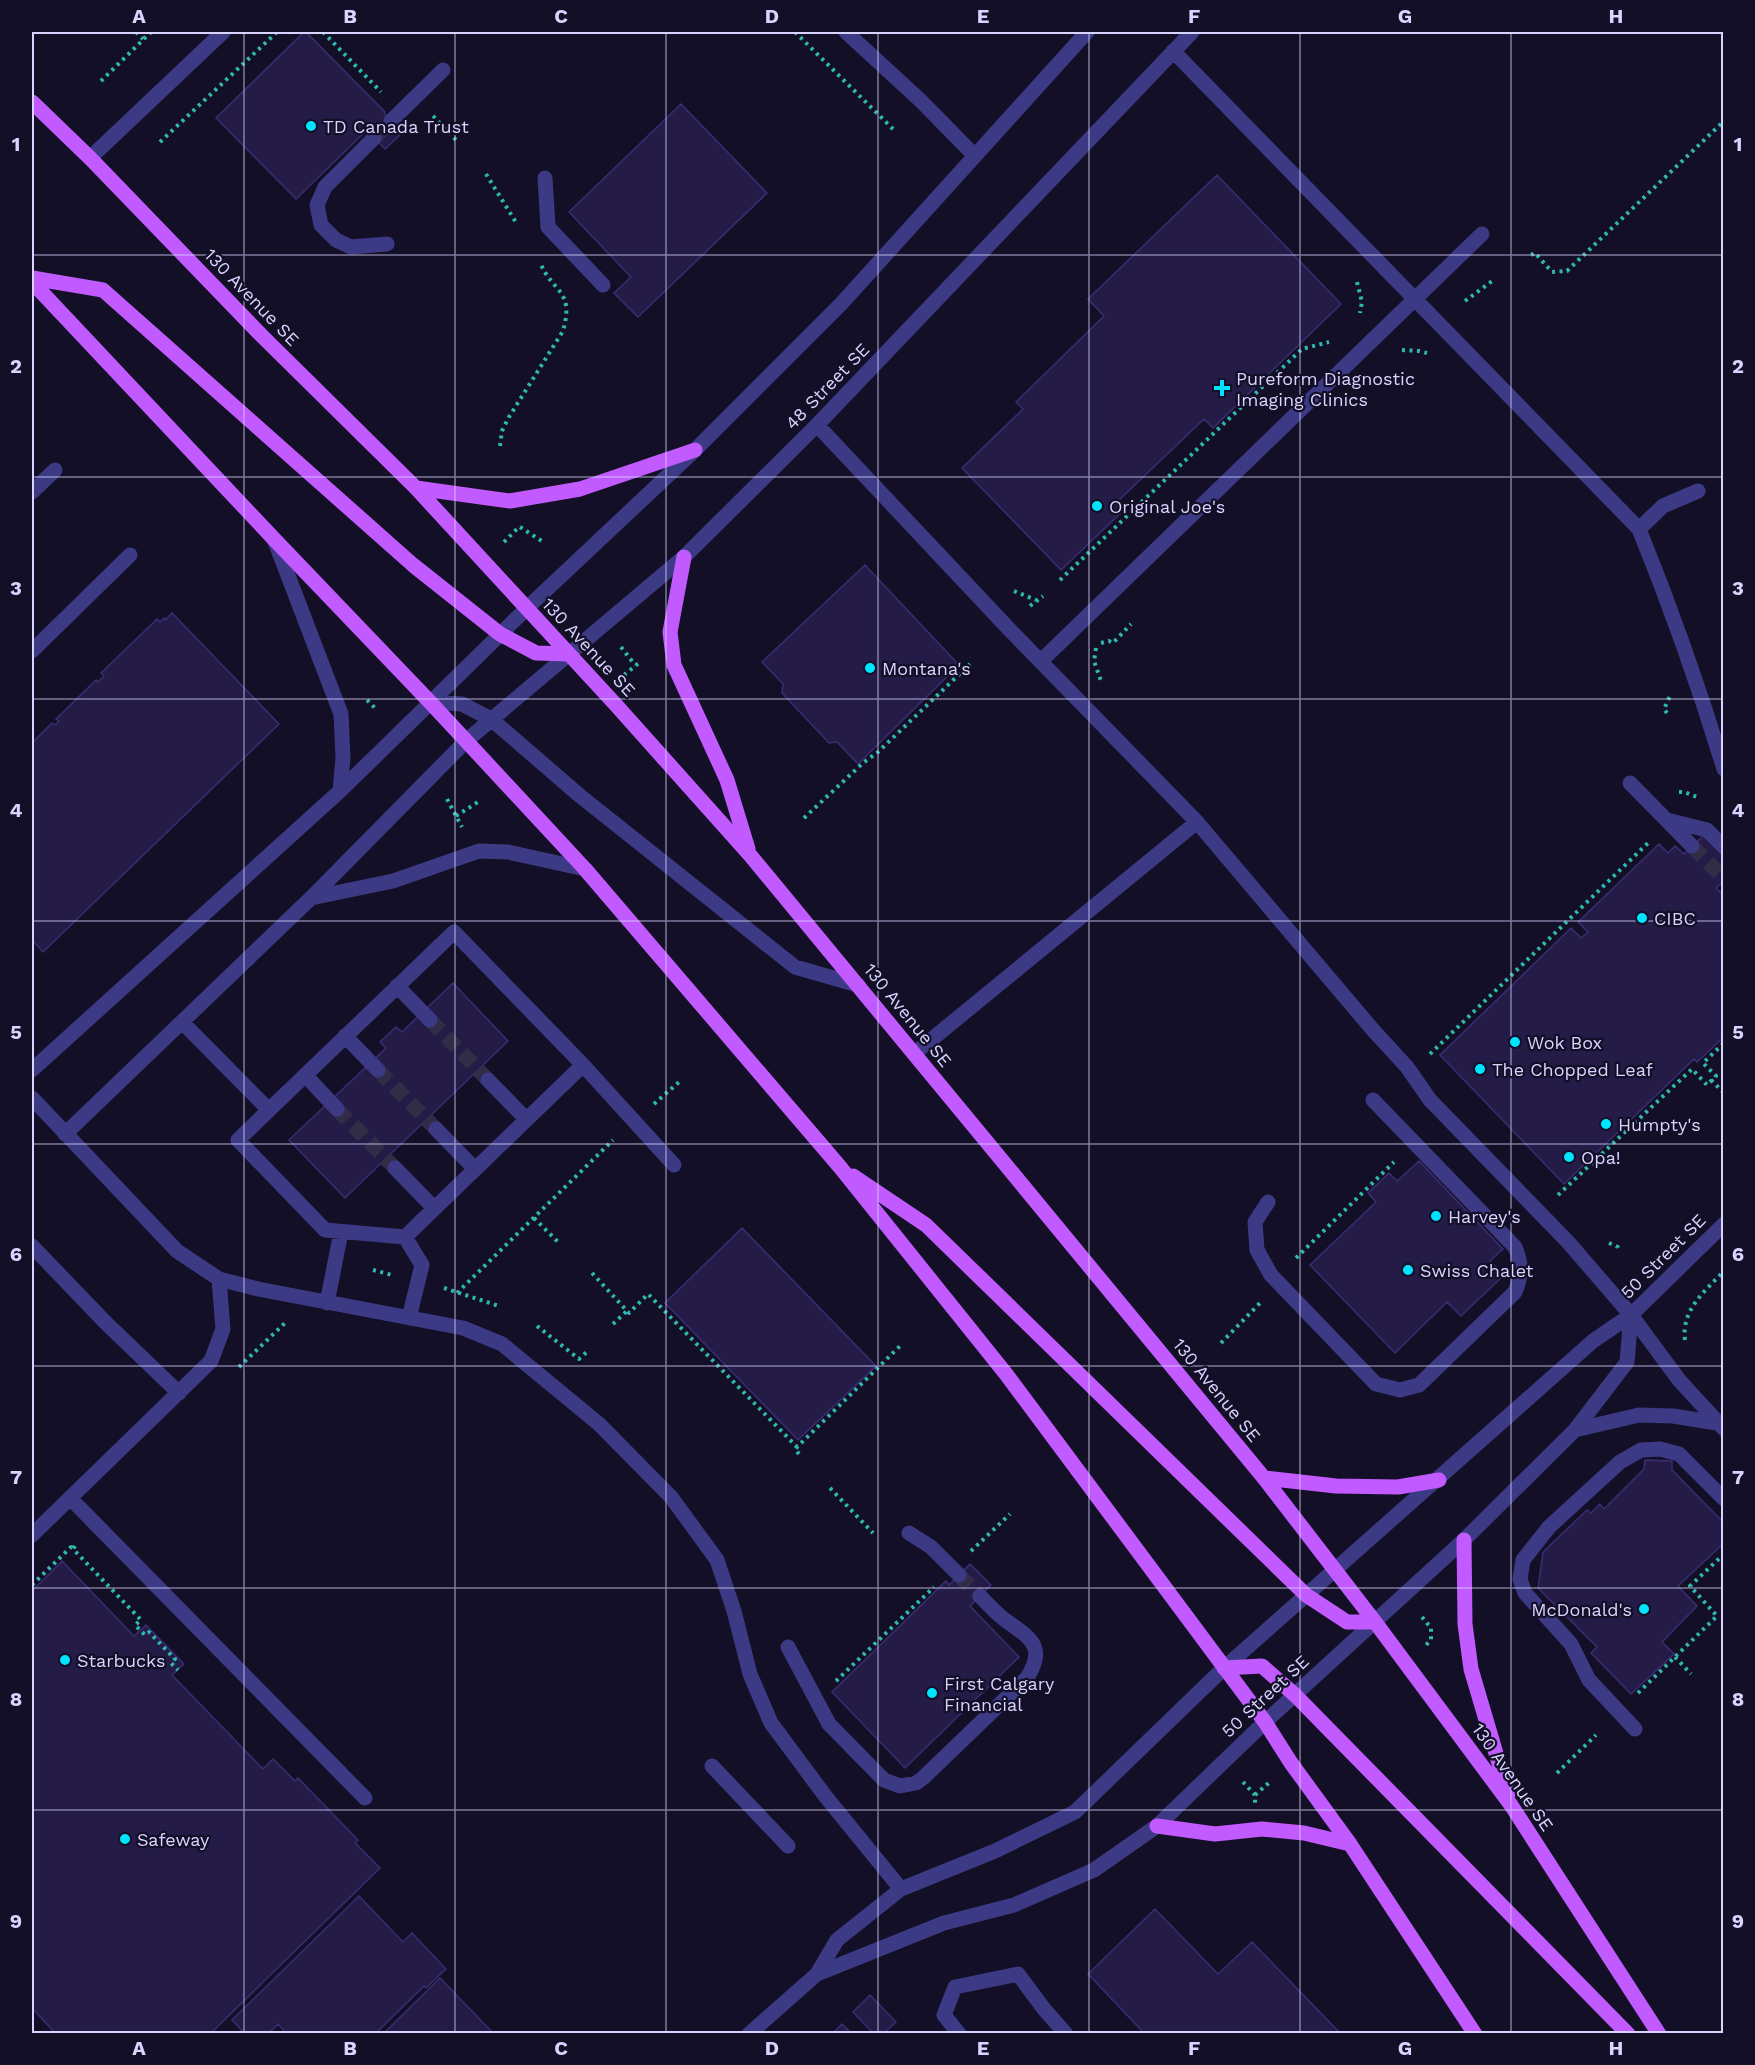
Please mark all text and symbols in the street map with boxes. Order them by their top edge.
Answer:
text: A [132,4,146,28]
text: B [343,4,357,28]
text: C [554,4,568,28]
text: D [765,4,779,28]
text: E [977,4,989,28]
text: F [1188,4,1200,28]
text: G [1398,4,1412,28]
text: H [1609,4,1623,28]
place label: TD Canada Trust [323,116,469,137]
marker: TD Canada Trust [304,119,318,133]
text: 1 [12,132,20,156]
text: 1 [1734,132,1742,156]
street label: 130 Avenue SE [200,244,304,350]
street label: 48 Street SE [781,339,873,433]
text: 2 [10,354,22,378]
text: 2 [1732,354,1744,378]
place label: Pureform Diagnostic Imaging Clinics [1236,368,1415,410]
marker: Pureform Diagnostic Imaging Clinics [1213,379,1231,397]
place label: Original Joe's [1109,496,1225,517]
marker: Original Joe's [1090,499,1104,513]
text: 3 [10,576,22,600]
text: 3 [1732,576,1744,600]
street label: 130 Avenue SE [538,593,640,701]
place label: Montana's [882,658,971,679]
marker: Montana's [863,661,877,675]
text: 4 [10,798,23,822]
text: 4 [1732,798,1745,822]
place label: CIBC [1654,908,1696,929]
marker: CIBC [1635,911,1649,925]
street label: 130 Avenue SE [860,959,956,1071]
text: 5 [10,1020,22,1044]
text: 5 [1732,1020,1744,1044]
place label: Wok Box [1527,1032,1602,1053]
marker: Wok Box [1508,1035,1522,1049]
place label: The Chopped Leaf [1492,1059,1653,1080]
marker: The Chopped Leaf [1473,1062,1487,1076]
place label: Humpty's [1618,1114,1701,1135]
marker: Humpty's [1599,1117,1613,1131]
place label: Opa! [1581,1147,1621,1168]
marker: Opa! [1562,1150,1576,1164]
place label: Harvey's [1448,1206,1521,1227]
marker: Harvey's [1429,1209,1443,1223]
street label: 50 Street SE [1616,1209,1710,1303]
text: 6 [10,1242,22,1266]
text: 6 [1732,1242,1744,1266]
place label: Swiss Chalet [1420,1260,1534,1281]
marker: Swiss Chalet [1401,1263,1415,1277]
street label: 130 Avenue SE [1169,1334,1265,1446]
text: 7 [10,1465,22,1489]
text: 7 [1732,1465,1744,1489]
place label: McDonald's [1531,1599,1632,1620]
marker: McDonald's [1637,1602,1651,1616]
place label: Starbucks [77,1650,166,1671]
street label: 50 Street SE [1217,1650,1313,1742]
marker: Starbucks [58,1653,72,1667]
place label: First Calgary Financial [944,1673,1055,1715]
marker: First Calgary Financial [925,1686,939,1700]
text: 8 [10,1687,22,1711]
text: 8 [1732,1687,1744,1711]
street label: 130 Avenue SE [1468,1719,1558,1835]
place label: Safeway [137,1829,210,1850]
marker: Safeway [118,1832,132,1846]
text: 9 [10,1909,22,1933]
text: 9 [1732,1909,1744,1933]
text: A [132,2036,146,2060]
text: B [343,2036,357,2060]
text: C [554,2036,568,2060]
text: D [765,2036,779,2060]
text: E [977,2036,989,2060]
text: F [1188,2036,1200,2060]
text: G [1398,2036,1412,2060]
text: H [1609,2036,1623,2060]

